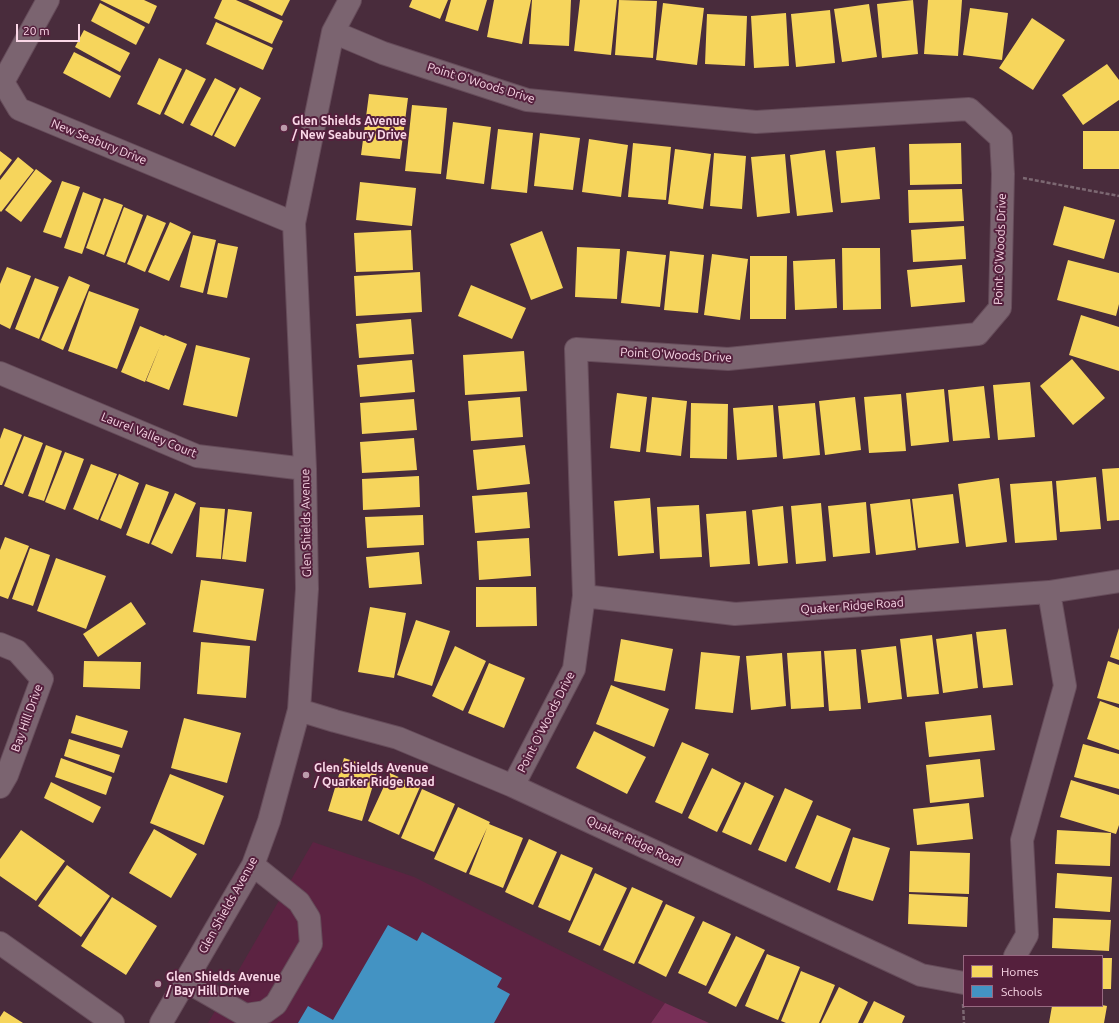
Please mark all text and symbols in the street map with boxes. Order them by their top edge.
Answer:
scale bar [18,16,82,42]
text: 20 m [23,24,50,37]
street label: Point O'Woods Drive [425,60,537,106]
place label: Glen Shields Avenue / New Seabury Drive [292,114,407,142]
street label: New Seabury Drive [49,116,149,168]
marker: Glen Shields Avenue / New Seabury Drive [279,123,289,133]
street label: Point O'Woods Drive [991,193,1009,305]
street label: Point O'Woods Drive [620,345,732,365]
street label: Laurel Valley Court [99,409,199,461]
street label: Glen Shields Avenue [298,469,314,577]
street label: Quaker Ridge Road [800,595,904,617]
street label: Point O'Woods Drive [514,669,578,775]
street label: Bay Hill Drive [8,682,46,754]
place label: Glen Shields Avenue / Quarker Ridge Road [314,761,435,789]
marker: Glen Shields Avenue / Quarker Ridge Road [301,770,311,780]
street label: Quaker Ridge Road [584,813,684,869]
street label: Glen Shields Avenue [195,854,261,956]
legend [963,955,1103,1007]
text: Homes [1001,965,1039,978]
place label: Glen Shields Avenue / Bay Hill Drive [166,970,280,998]
marker: Glen Shields Avenue / Bay Hill Drive [153,979,163,989]
text: Schools [1001,985,1042,998]

